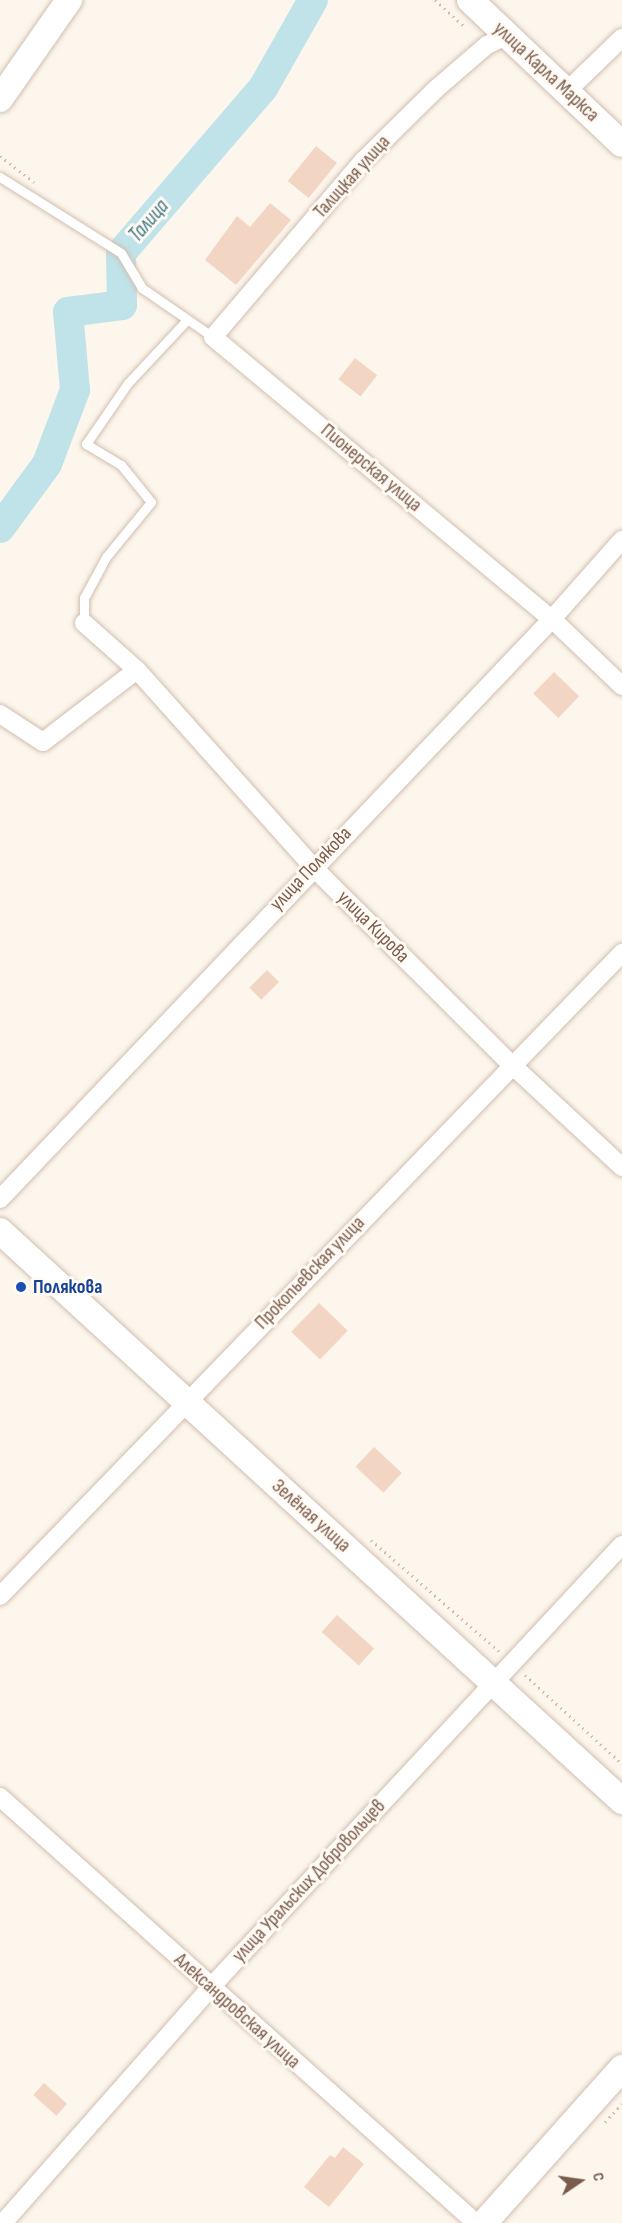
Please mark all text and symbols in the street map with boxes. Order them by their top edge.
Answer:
street label: улица Карла Маркса [488,17,604,127]
street label: Талицкая улица [308,131,396,223]
water label: Талица [124,195,174,247]
street label: Пионерская улица [316,419,426,517]
street label: улица Полякова [265,822,357,916]
street label: улица Кирова [332,886,414,968]
street label: Прокопьевская улица [250,1211,370,1335]
place label: Полякова [33,1275,102,1299]
marker: Полякова [14,1280,28,1294]
street label: Зелёная улица [267,1474,355,1558]
street label: улица Уральских Добровольцев [227,1795,391,1967]
street label: Александровская улица [169,1948,305,2074]
north arrow [550,2151,610,2211]
text: С [588,2171,608,2183]

